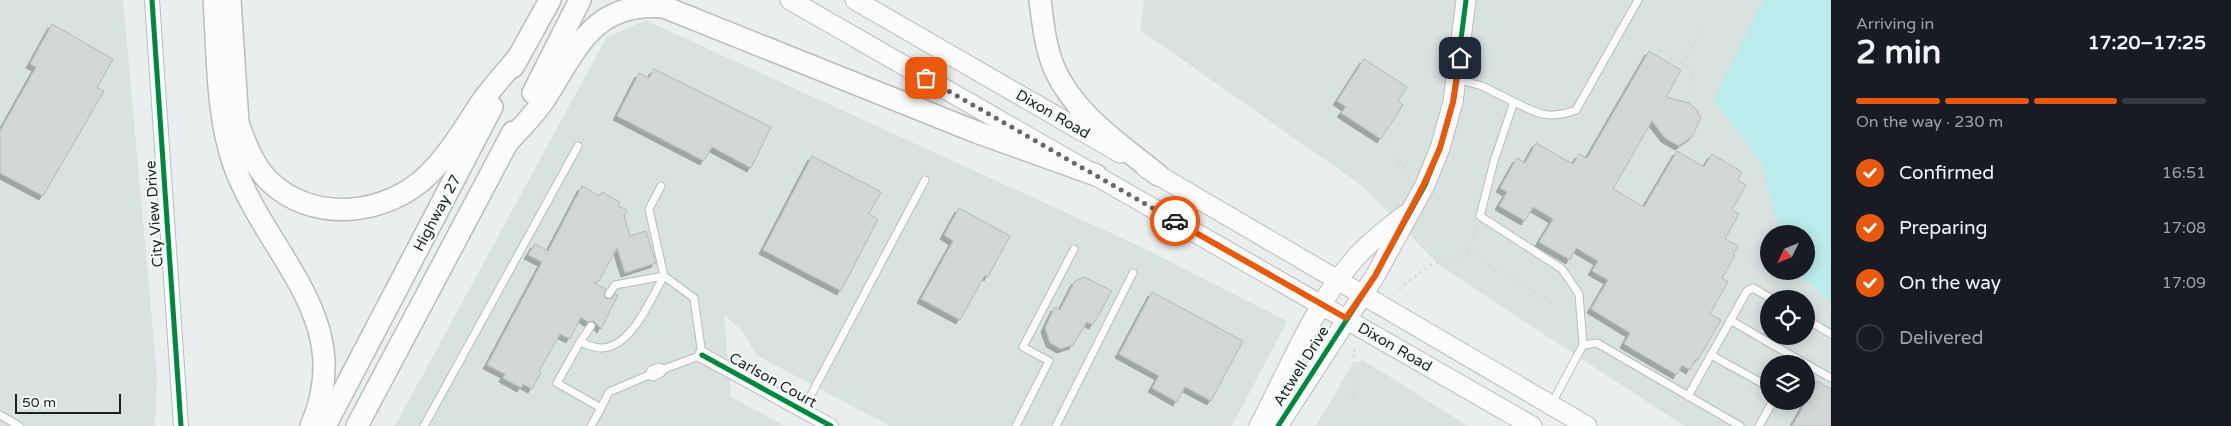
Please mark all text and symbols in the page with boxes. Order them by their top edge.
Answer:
text: Arriving in [1856,14,1934,34]
text: 17:20–17:25 [2088,32,2206,54]
text: 2 min [1856,34,1941,72]
pin [1439,37,1481,79]
icon: home [1446,44,1474,72]
pin [905,57,947,99]
icon: bag [912,64,940,92]
street label: Dixon Road [1013,86,1093,142]
text: On the way · 230 m [1856,112,2003,132]
icon: check [1856,159,1884,187]
street label: City View Drive [141,160,167,268]
text: Confirmed [1899,162,1994,184]
text: 16:51 [2162,163,2206,183]
street label: Highway 27 [409,172,465,254]
courier [1150,196,1200,246]
icon: car [1161,207,1189,235]
icon: check [1856,214,1884,242]
text: Preparing [1899,217,1988,239]
text: 17:08 [2162,218,2206,238]
north arrow [1760,225,1815,280]
map controls [1760,225,1815,410]
icon: check [1856,269,1884,297]
text: On the way [1899,272,2001,294]
text: 17:09 [2162,273,2206,293]
button: locate [1760,290,1815,345]
street label: Dixon Road [1355,319,1435,375]
street label: Attwell Drive [1269,323,1333,409]
text: Delivered [1899,327,1984,349]
street label: Carlson Court [726,348,820,412]
button: layers [1760,355,1815,410]
scale bar [15,391,121,414]
text: 50 m [22,394,56,411]

